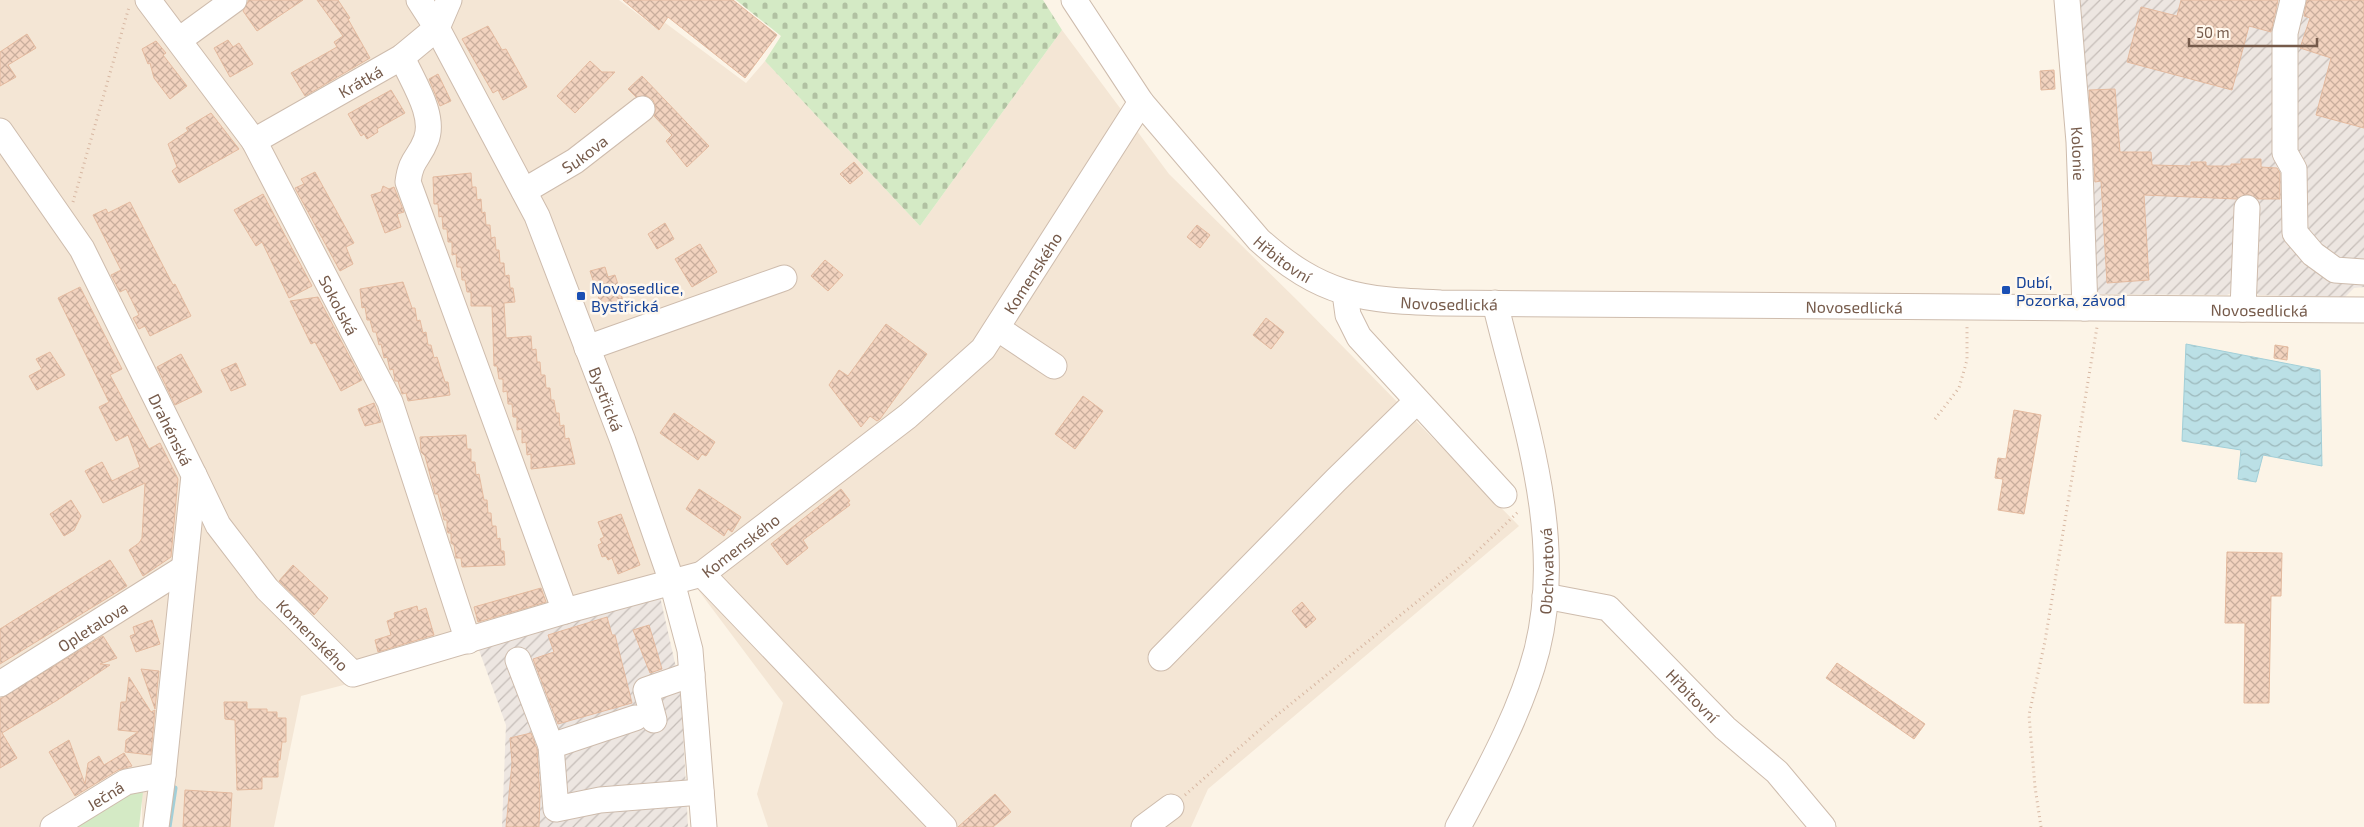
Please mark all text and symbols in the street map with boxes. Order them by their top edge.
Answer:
scale bar [2189,15,2316,47]
text: 50 m [2196,23,2230,41]
street label: Krátká [335,61,386,101]
street label: Kolonie [2068,126,2090,181]
street label: Sukova [558,130,611,176]
street label: Komenského [999,228,1065,317]
street label: Hřbitovní [1250,231,1316,286]
street label: Sokolská [316,272,363,338]
place label: Dubí, Pozorka, závod [2016,272,2126,309]
place label: Novosedlice, Bystřická [591,278,683,315]
marker: Dubí, Pozorka, závod [2000,284,2012,296]
marker: Novosedlice, Bystřická [575,290,587,302]
street label: Novosedlická [1400,291,1498,313]
street label: Novosedlická [1806,296,1903,316]
street label: Novosedlická [2211,299,2308,319]
street label: Bystřická [586,364,628,434]
street label: Drahénská [146,390,197,469]
street label: Komenského [697,509,783,581]
street label: Obchvatová [1534,527,1556,615]
street label: Komenského [273,595,353,674]
street label: Opletalova [54,597,131,655]
street label: Hřbitovní [1663,665,1724,727]
street label: Ječná [83,776,127,814]

